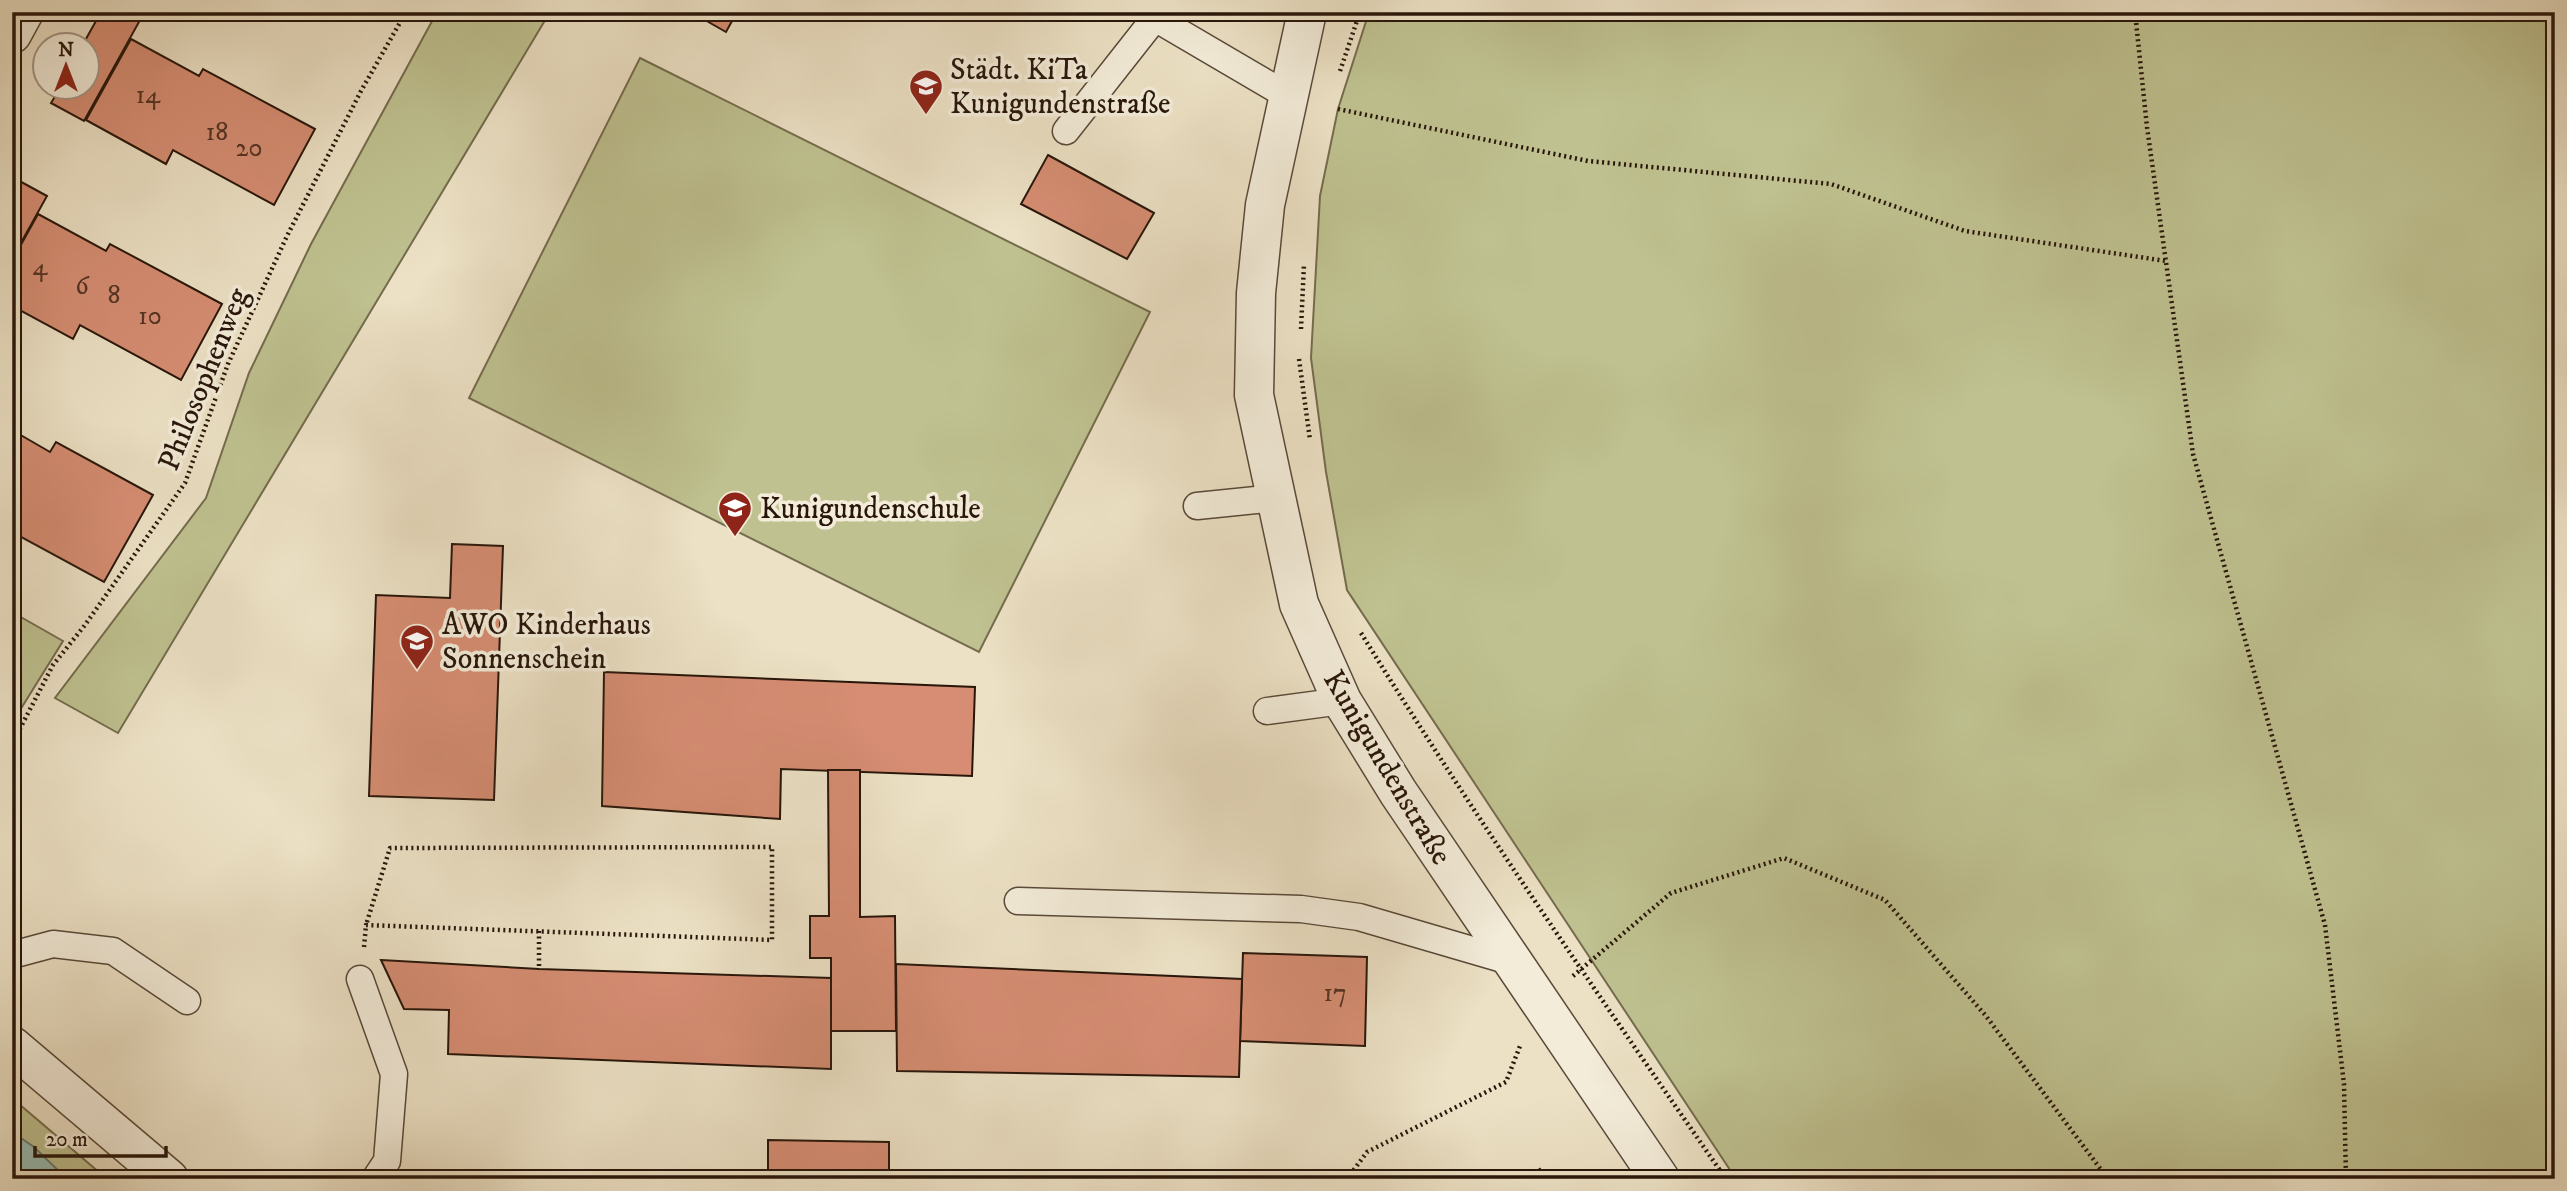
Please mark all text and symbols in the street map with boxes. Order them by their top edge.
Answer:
north arrow [32,32,102,102]
text: N [58,39,74,62]
place label: Städt. KiTa Kunigundenstraße [950,52,1171,123]
school or university icon: Städt. KiTa Kunigundenstraße [907,67,945,116]
house number: 14 [136,79,161,112]
house number: 18 [206,116,228,149]
house number: 20 [236,132,262,165]
house number: 4 [33,251,49,284]
house number: 6 [75,270,90,303]
house number: 8 [107,279,121,312]
street label: Philosophenweg [151,282,258,476]
house number: 10 [138,300,162,333]
school or university icon: Kunigundenschule [716,489,754,538]
place label: Kunigundenschule [760,491,981,528]
place label: AWO Kinderhaus Sonnenschein [442,607,651,678]
school or university icon: AWO Kinderhaus Sonnenschein [398,622,436,671]
street label: Kunigundenstraße [1314,664,1459,872]
house number: 17 [1323,977,1347,1010]
scale bar [35,1114,166,1158]
text: 20 m [46,1127,88,1153]

